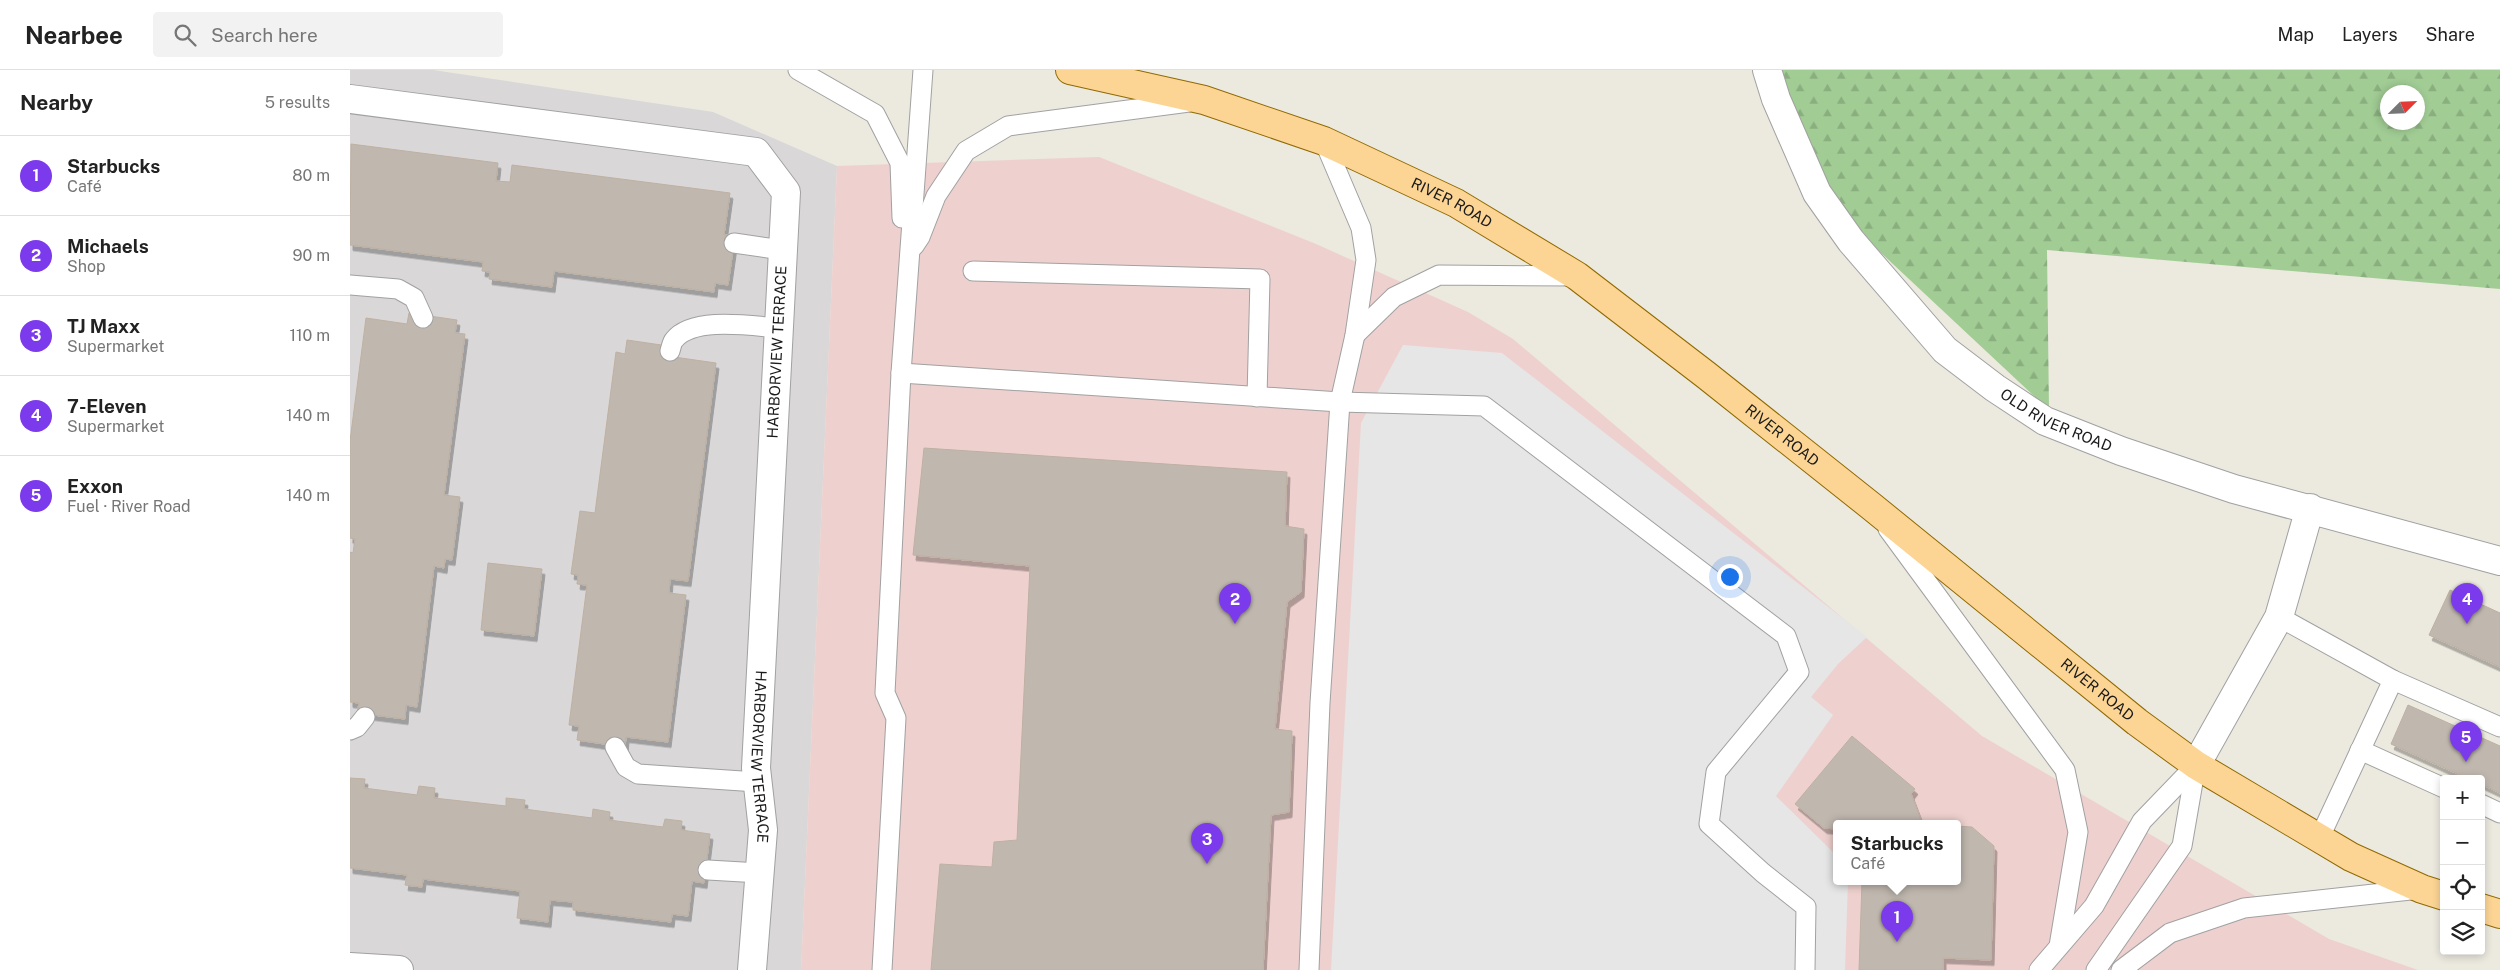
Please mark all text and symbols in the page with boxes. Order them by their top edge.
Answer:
search box [153,12,503,57]
text: Nearbee [25,21,123,49]
icon: search [171,21,199,49]
text: Search here [211,24,318,46]
text: Map [2278,24,2314,45]
text: Layers [2342,24,2398,45]
text: Share [2426,24,2475,45]
north arrow [2380,85,2425,130]
text: Nearby [20,90,93,115]
text: 5 results [265,93,330,112]
text: Starbucks [67,155,160,177]
text: 1 [33,166,39,185]
text: 80 m [292,166,330,185]
street label: RIVER ROAD [1409,174,1495,231]
text: Café [67,177,102,196]
text: Michaels [67,235,149,257]
text: 2 [31,246,41,265]
text: 90 m [293,246,330,265]
text: Shop [67,257,106,276]
street label: HARBORVIEW TERRACE [763,265,790,439]
text: TJ Maxx [67,315,140,337]
text: 3 [31,326,41,345]
text: 110 m [289,326,330,345]
text: Supermarket [67,337,164,356]
street label: OLD RIVER ROAD [1997,385,2114,455]
text: 7-Eleven [67,395,146,417]
street label: RIVER ROAD [1742,401,1823,469]
text: 4 [31,406,41,425]
text: 140 m [286,406,330,425]
text: Supermarket [67,417,164,436]
text: Exxon [67,475,123,497]
text: 5 [31,486,41,505]
text: 140 m [286,486,330,505]
text: Fuel · River Road [67,497,191,516]
your location [1717,564,1743,590]
pin: 2 [1219,583,1251,624]
pin: 4 [2451,583,2483,624]
street label: RIVER ROAD [2058,655,2138,724]
street label: HARBORVIEW TERRACE [748,670,772,844]
pin: 5 [2450,721,2482,762]
map controls [2440,775,2485,955]
button: + [2440,775,2485,820]
popup [1833,820,1961,885]
button: − [2440,820,2485,865]
pin: 3 [1191,823,1223,864]
text: Starbucks [1850,832,1944,854]
text: Café [1850,854,1885,873]
button: locate [2440,865,2485,910]
pin: 1 [1881,901,1913,942]
button: layers [2440,910,2485,955]

